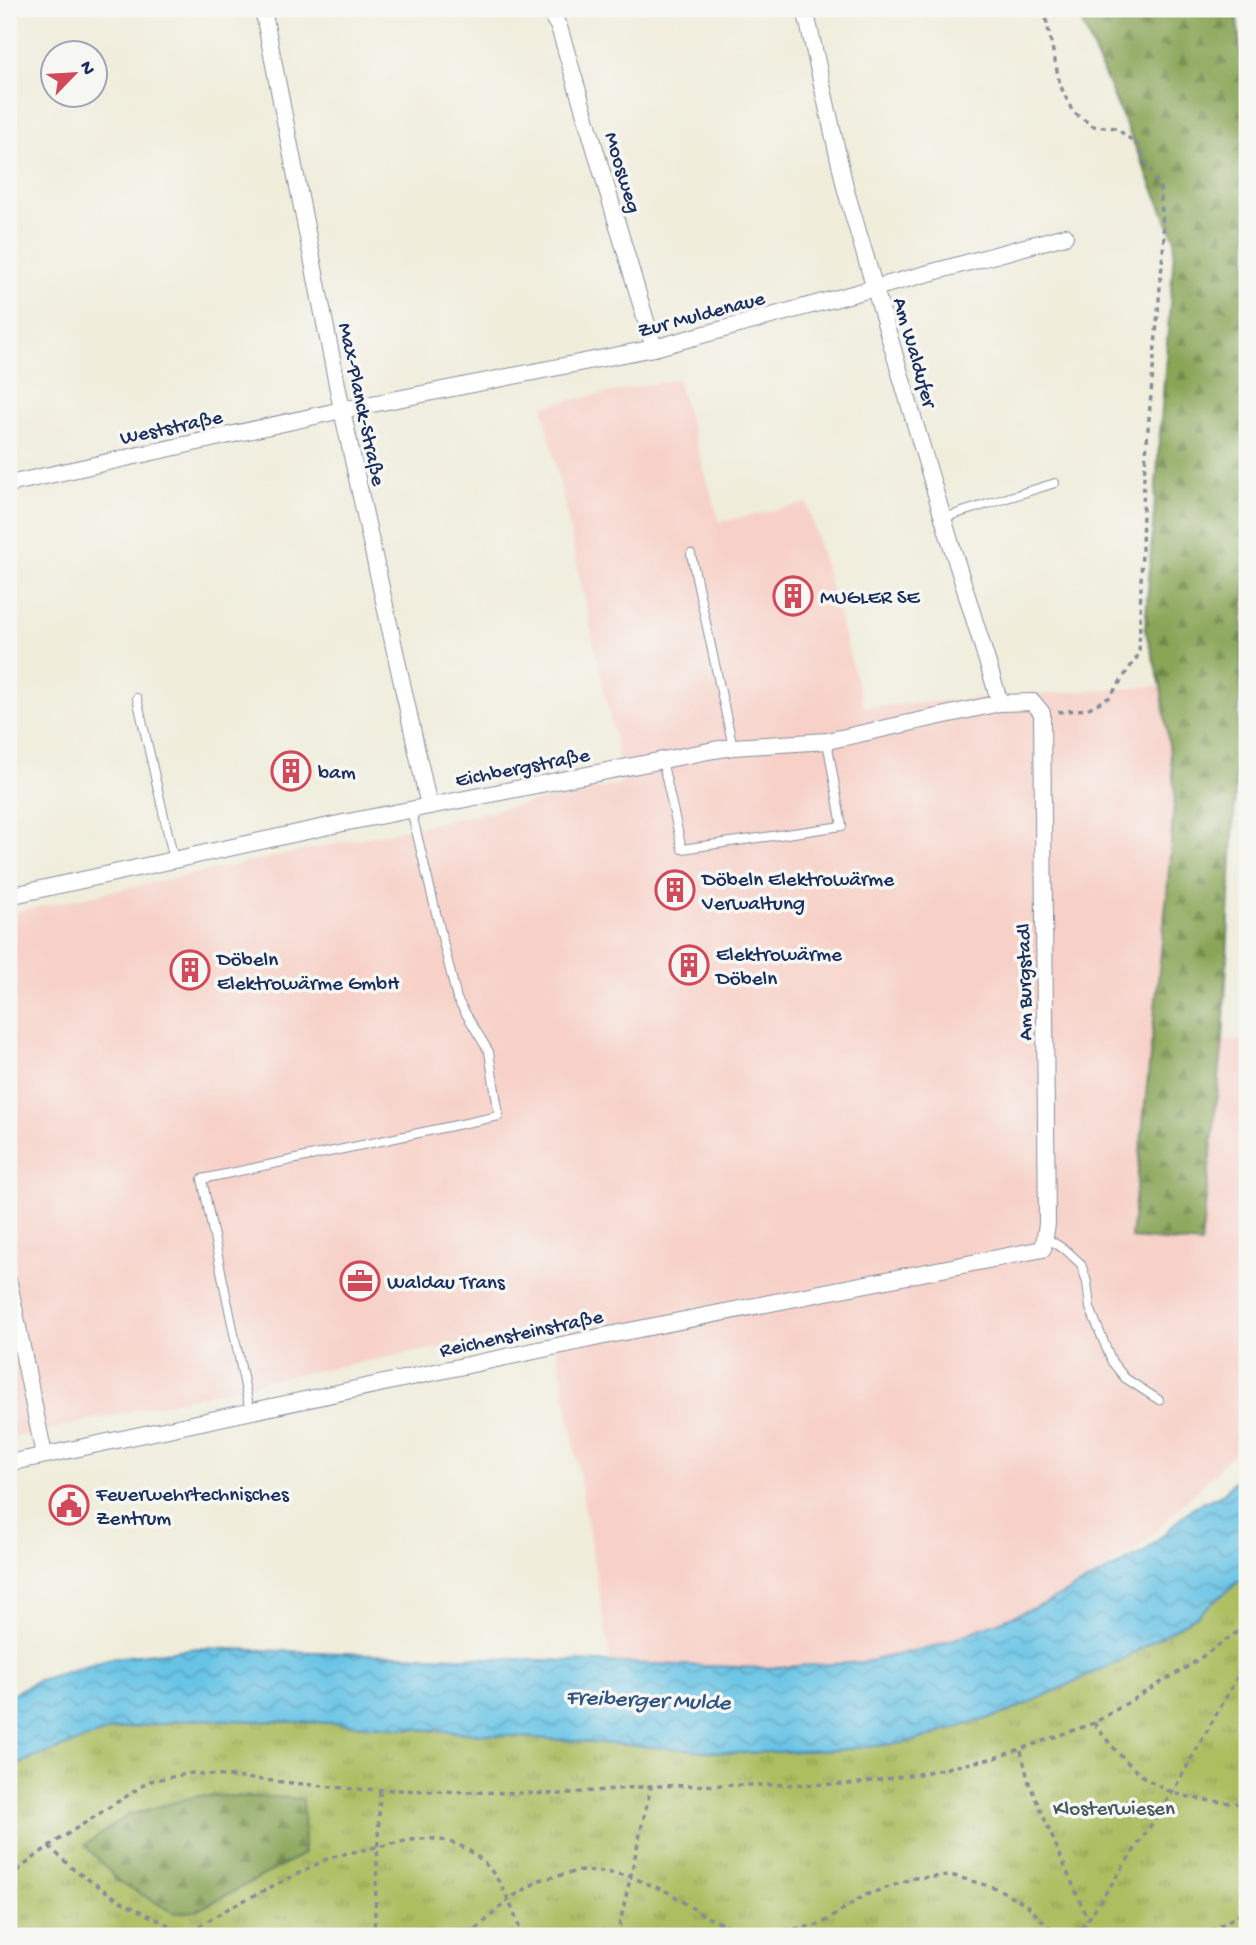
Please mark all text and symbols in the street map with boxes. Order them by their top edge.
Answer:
north arrow [38,38,108,108]
text: N [73,58,99,79]
street label: Moosweg [597,130,645,216]
street label: Zur Muldenaue [636,287,769,345]
street label: Am Waldufer [885,295,941,412]
street label: Max-Planck-Straße [330,321,389,490]
street label: Weststraße [118,406,226,452]
building icon: MUGLER SE [772,575,814,617]
place label: MUGLER SE [820,587,920,612]
street label: Eichbergstraße [453,744,593,795]
building icon: bam [270,750,312,792]
place label: bam [318,762,356,787]
building icon: Döbeln Elektrowärme Verwaltung [654,869,696,911]
place label: Döbeln Elektrowärme Verwaltung [700,869,895,918]
street label: Am Burgstadl [1013,923,1040,1041]
building icon: Elektrowärme Döbeln [668,944,710,986]
place label: Elektrowärme Döbeln [714,944,843,993]
building icon: Döbeln Elektrowärme GmbH [169,949,211,991]
place label: Döbeln Elektrowärme GmbH [215,949,400,998]
office icon: Waldau Trans [339,1260,381,1302]
place label: Waldau Trans [387,1272,506,1297]
street label: Reichensteinstraße [438,1306,607,1365]
public building icon: Feuerwehrtechnisches Zentrum [48,1484,90,1526]
place label: Feuerwehrtechnisches Zentrum [95,1484,290,1533]
water label: Freiberger Mulde [565,1685,732,1718]
park label: Klosterwiesen [1053,1798,1175,1823]

